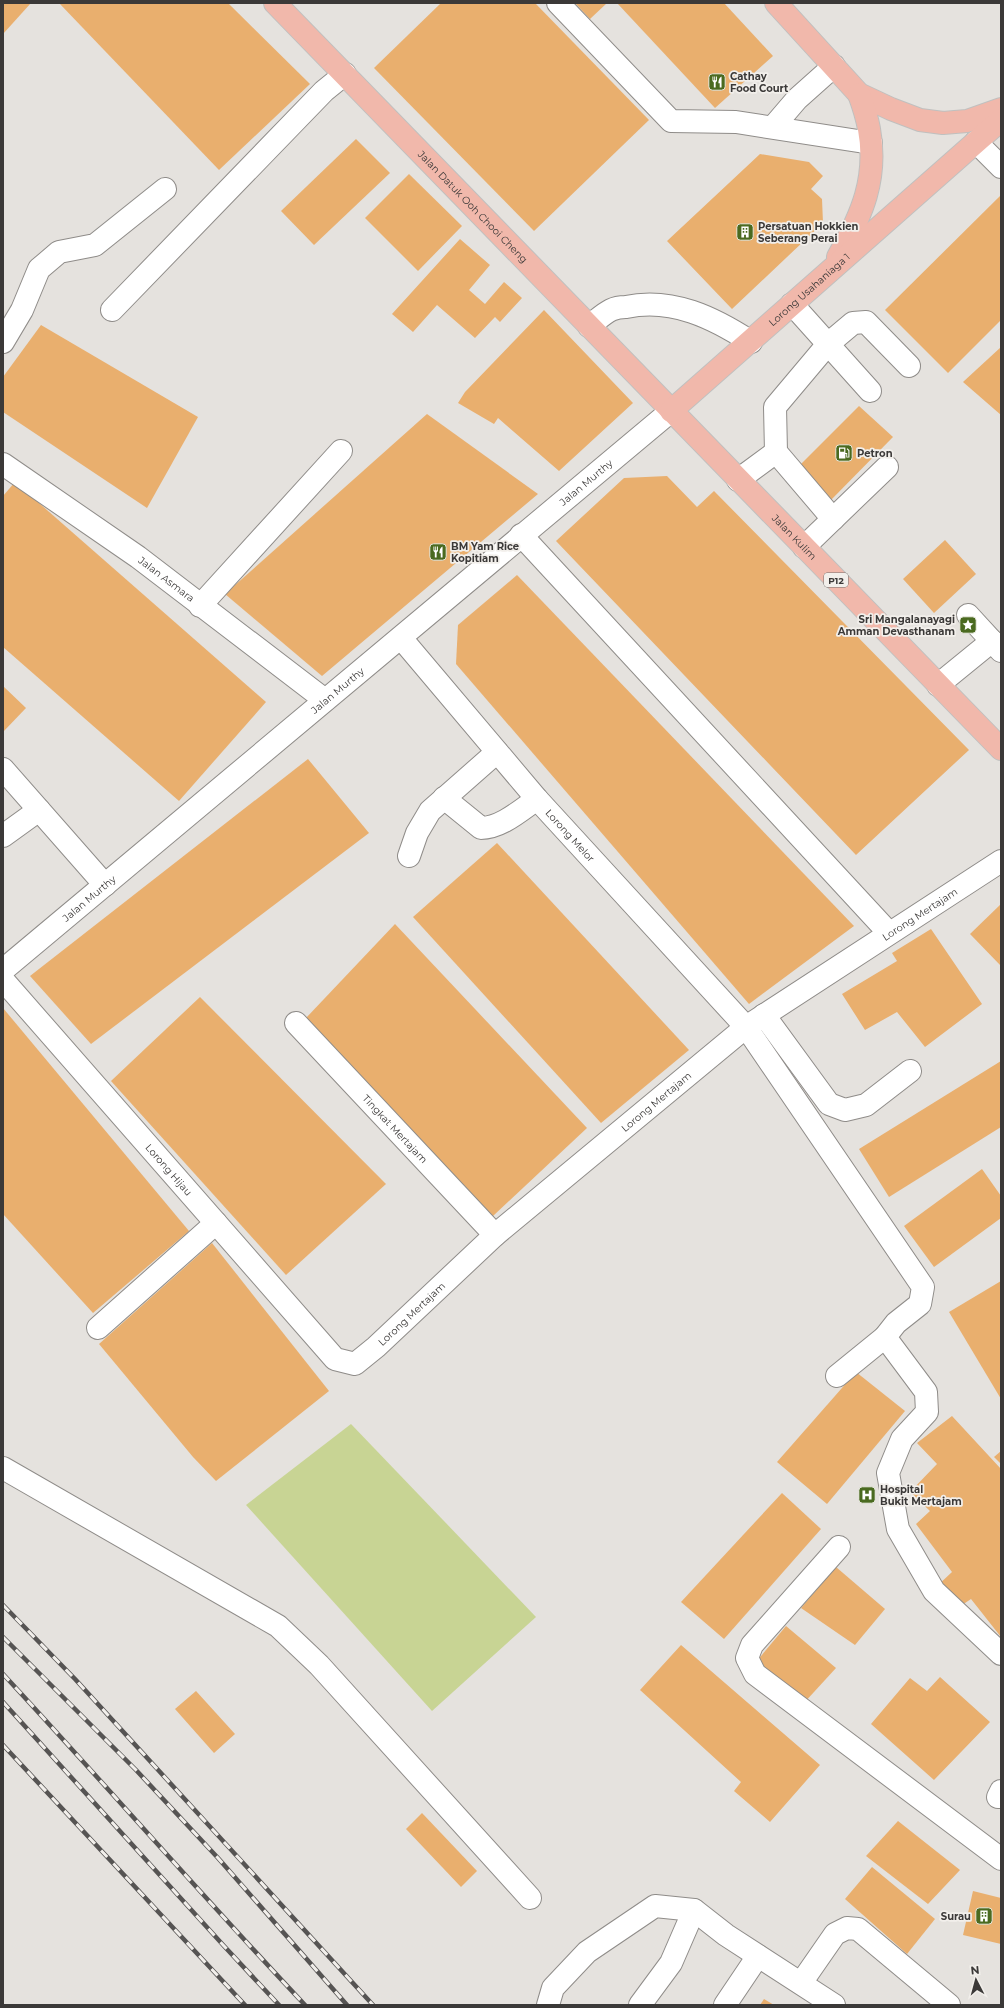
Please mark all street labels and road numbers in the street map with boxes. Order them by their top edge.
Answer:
street label: Jalan Datuk Ooh Chooi Cheng [415,147,531,265]
street label: Lorong Usahaniaga 1 [766,250,852,329]
street label: Jalan Murthy [556,456,616,509]
street label: Jalan Kulim [769,511,820,562]
street label: Jalan Asmara [135,553,197,604]
road number: P12 [824,573,848,587]
street label: Jalan Murthy [307,664,367,717]
street label: Lorong Melor [543,806,598,864]
street label: Jalan Murthy [59,872,119,925]
street label: Lorong Mertajam [879,885,960,943]
street label: Lorong Mertajam [618,1069,694,1134]
street label: Tingkat Mertajam [360,1092,431,1166]
street label: Lorong Hijau [143,1141,195,1198]
street label: Lorong Mertajam [375,1279,448,1348]

